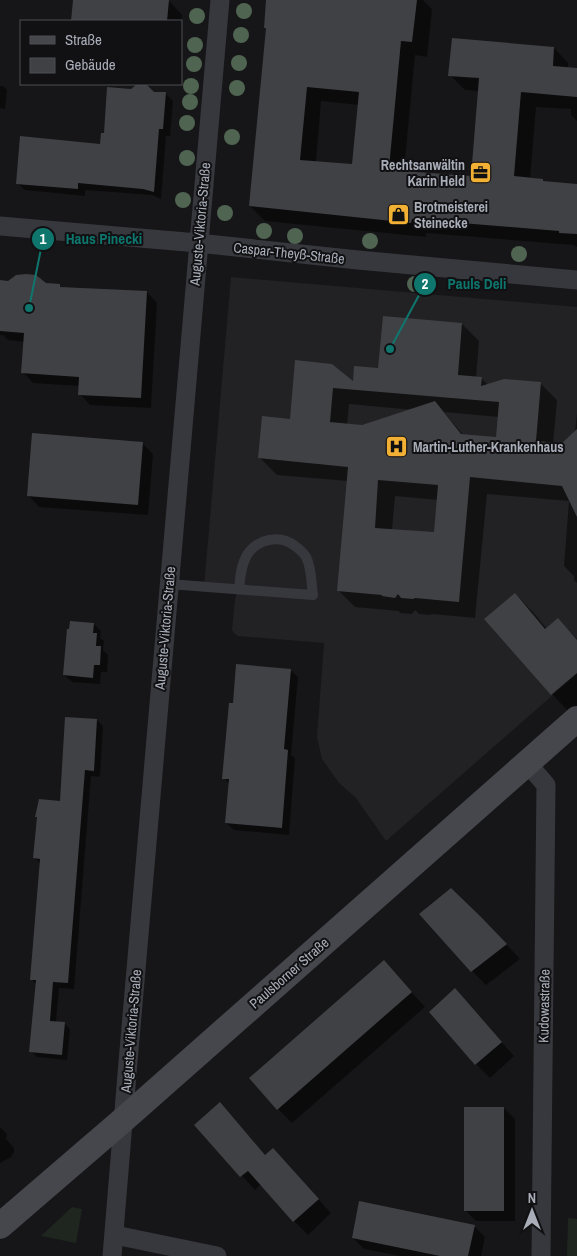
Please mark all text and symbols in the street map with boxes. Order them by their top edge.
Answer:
legend [20,20,182,85]
text: Straße [65,29,102,50]
text: Gebäude [65,54,116,75]
place label: Rechtsanwältin Karin Held [381,156,465,190]
office icon: Rechtsanwältin Karin Held [469,161,493,185]
street label: Auguste-Viktoria-Straße [186,162,214,287]
place label: Brotmeisterei Steinecke [414,198,488,232]
shop icon: Brotmeisterei Steinecke [386,203,410,227]
callout: Haus Pinecki [31,224,152,254]
text: 1 [40,228,47,249]
text: Haus Pinecki [66,228,142,249]
street label: Caspar-Theyß-Straße [233,238,345,268]
callout: Pauls Deli [412,269,516,299]
text: 2 [422,273,429,294]
text: Pauls Deli [448,273,506,294]
hospital icon: Martin-Luther-Krankenhaus [385,435,409,459]
place label: Martin-Luther-Krankenhaus [413,438,564,456]
street label: Auguste-Viktoria-Straße [151,566,179,691]
street label: Paulsborner Straße [246,934,332,1012]
street label: Auguste-Viktoria-Straße [117,969,145,1094]
street label: Kudowastraße [534,969,554,1043]
north arrow [507,1186,557,1236]
text: N [528,1189,536,1207]

